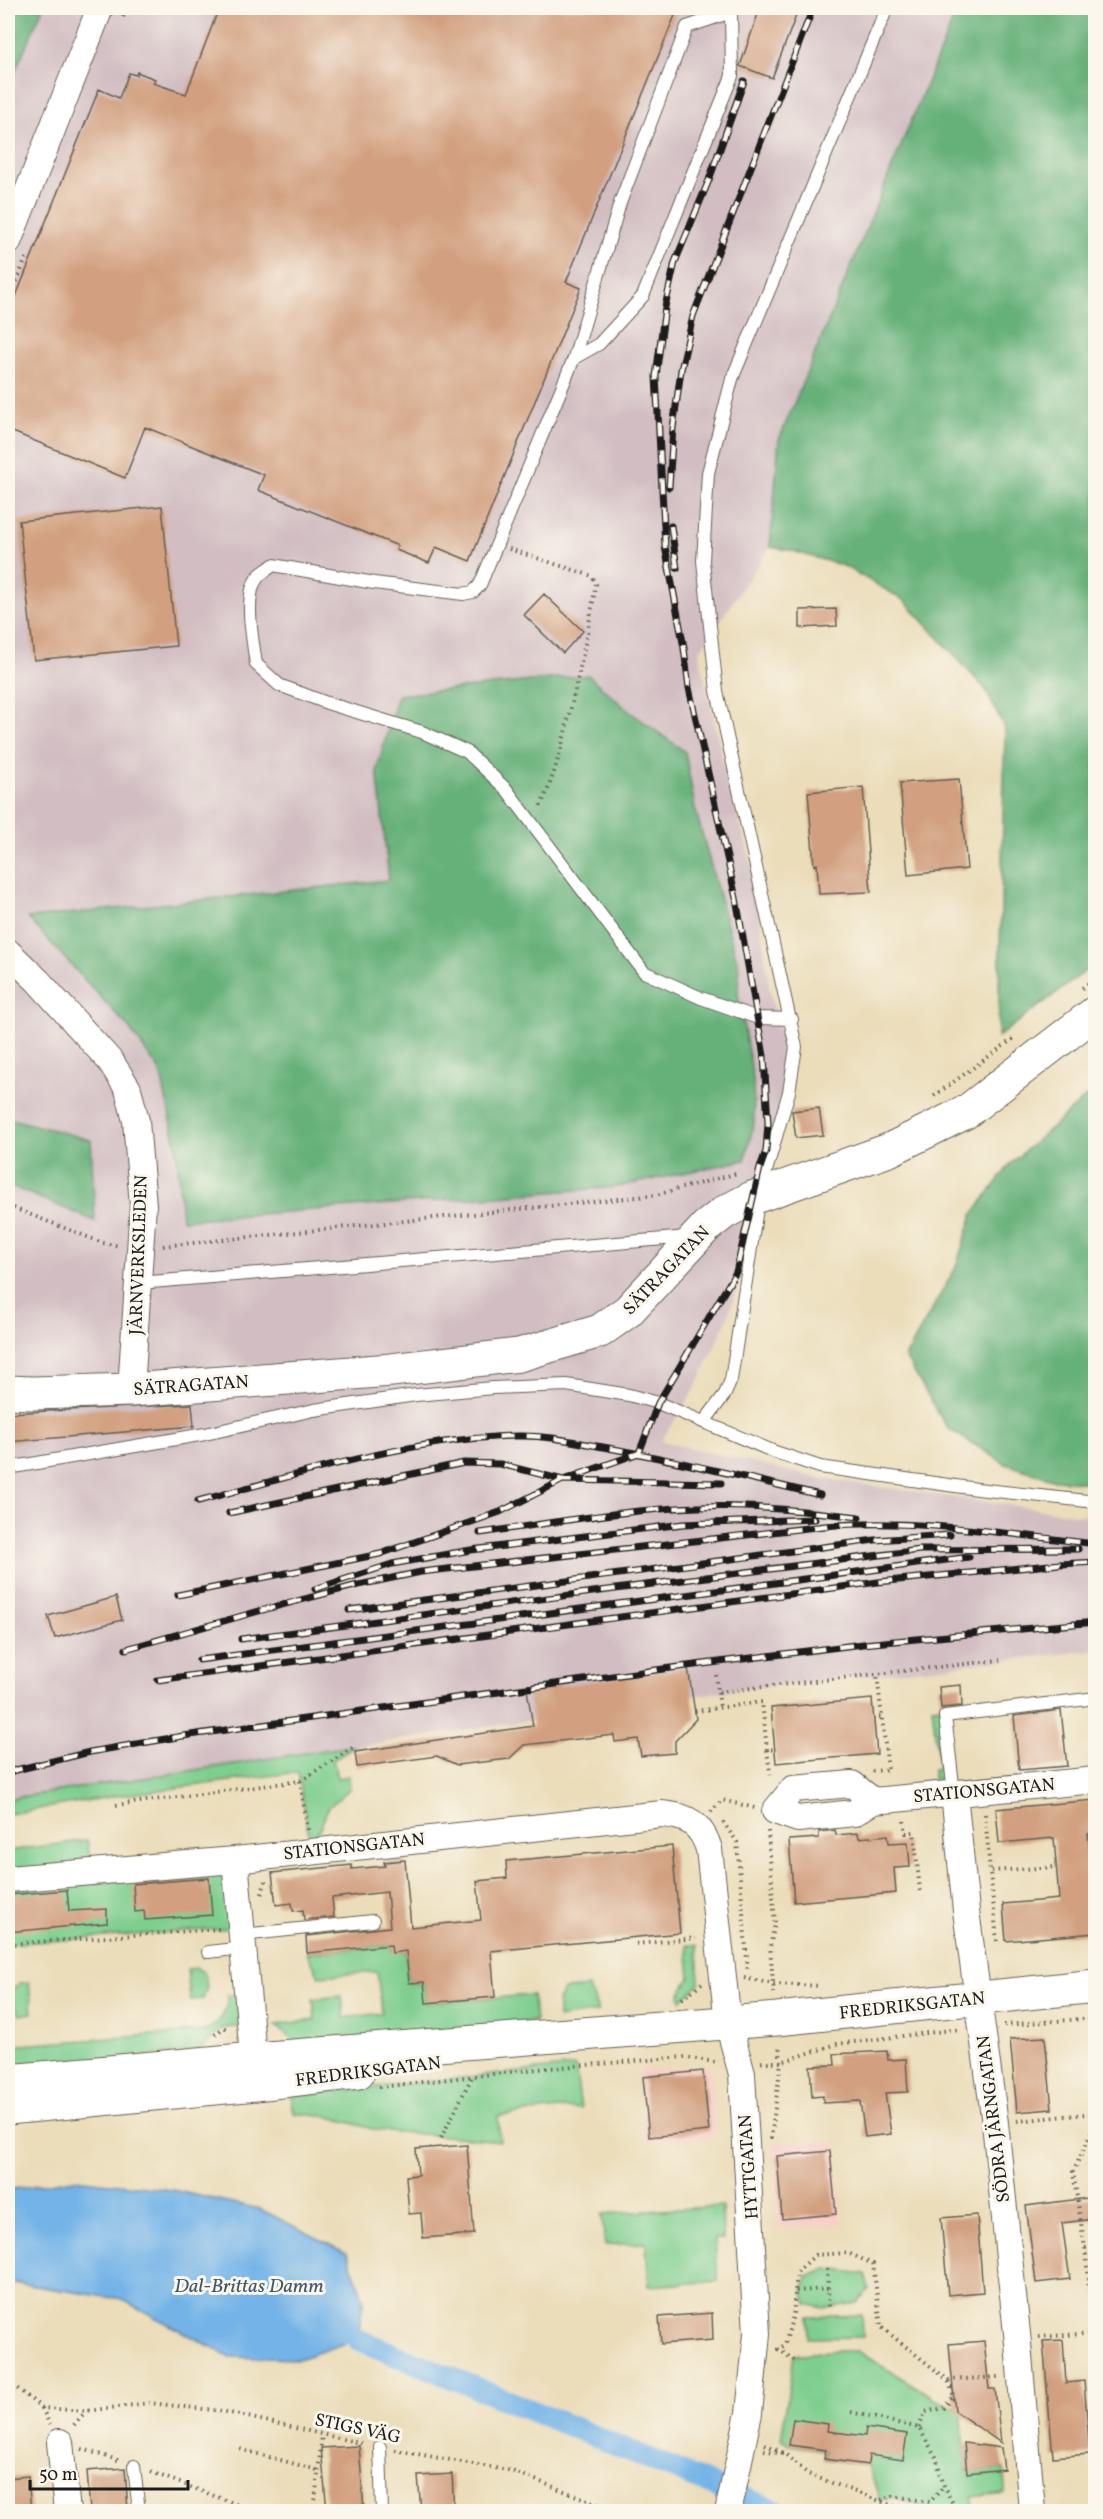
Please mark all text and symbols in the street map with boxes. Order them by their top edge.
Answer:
street label: JÄRNVERKSLEDEN [124,1175,155,1335]
street label: SÄTRAGATAN [618,1221,716,1321]
street label: SÄTRAGATAN [133,1370,250,1403]
street label: STATIONSGATAN [912,1773,1056,1810]
street label: STATIONSGATAN [282,1828,426,1867]
street label: FREDRIKSGATAN [838,1986,986,2027]
street label: SÖDRA JÄRNGATAN [972,2034,1017,2204]
street label: FREDRIKSGATAN [294,2051,442,2094]
street label: HYTTGATAN [733,2114,766,2220]
water label: Dal-Brittas Damm [174,2273,324,2301]
street label: STIGS VÄG [312,2408,403,2451]
scale bar [30,2453,188,2491]
text: 50 m [39,2463,78,2488]

